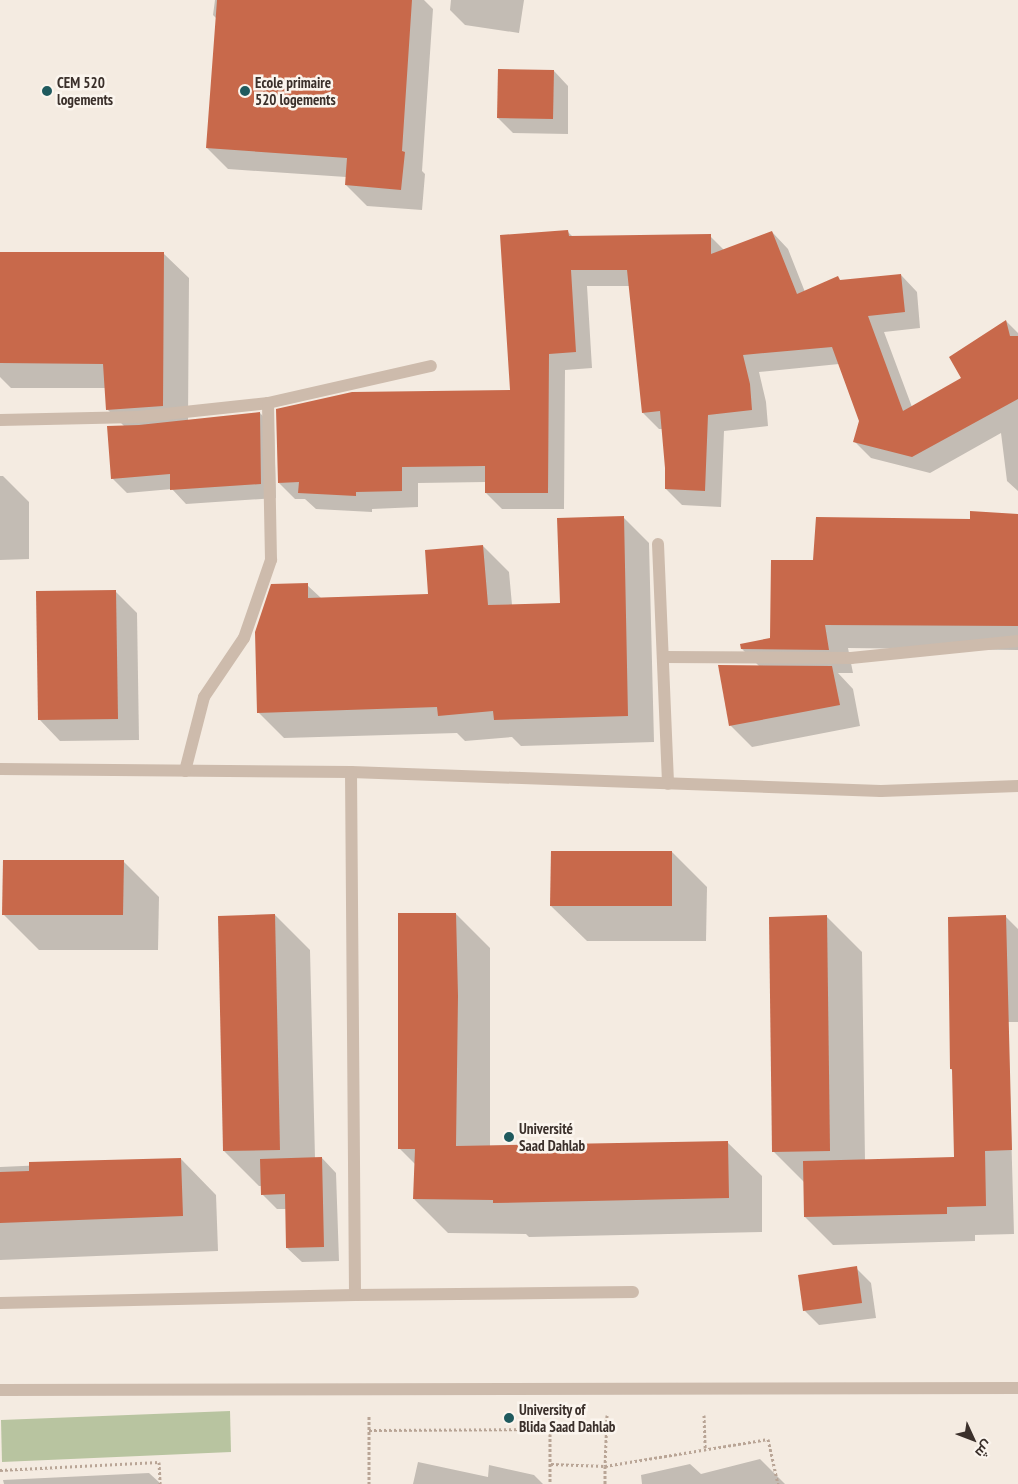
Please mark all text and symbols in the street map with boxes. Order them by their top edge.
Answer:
place label: CEM 520 logements [57,73,113,108]
place label: Ecole primaire 520 logements [255,73,336,108]
marker: CEM 520 logements [41,85,53,97]
marker: Ecole primaire 520 logements [239,85,251,97]
place label: Université Saad Dahlab [519,1119,585,1154]
marker: Université Saad Dahlab [503,1131,515,1143]
place label: University of Blida Saad Dahlab [519,1400,615,1435]
marker: University of Blida Saad Dahlab [503,1412,515,1424]
north arrow [948,1414,998,1464]
text: ش [971,1437,997,1462]

